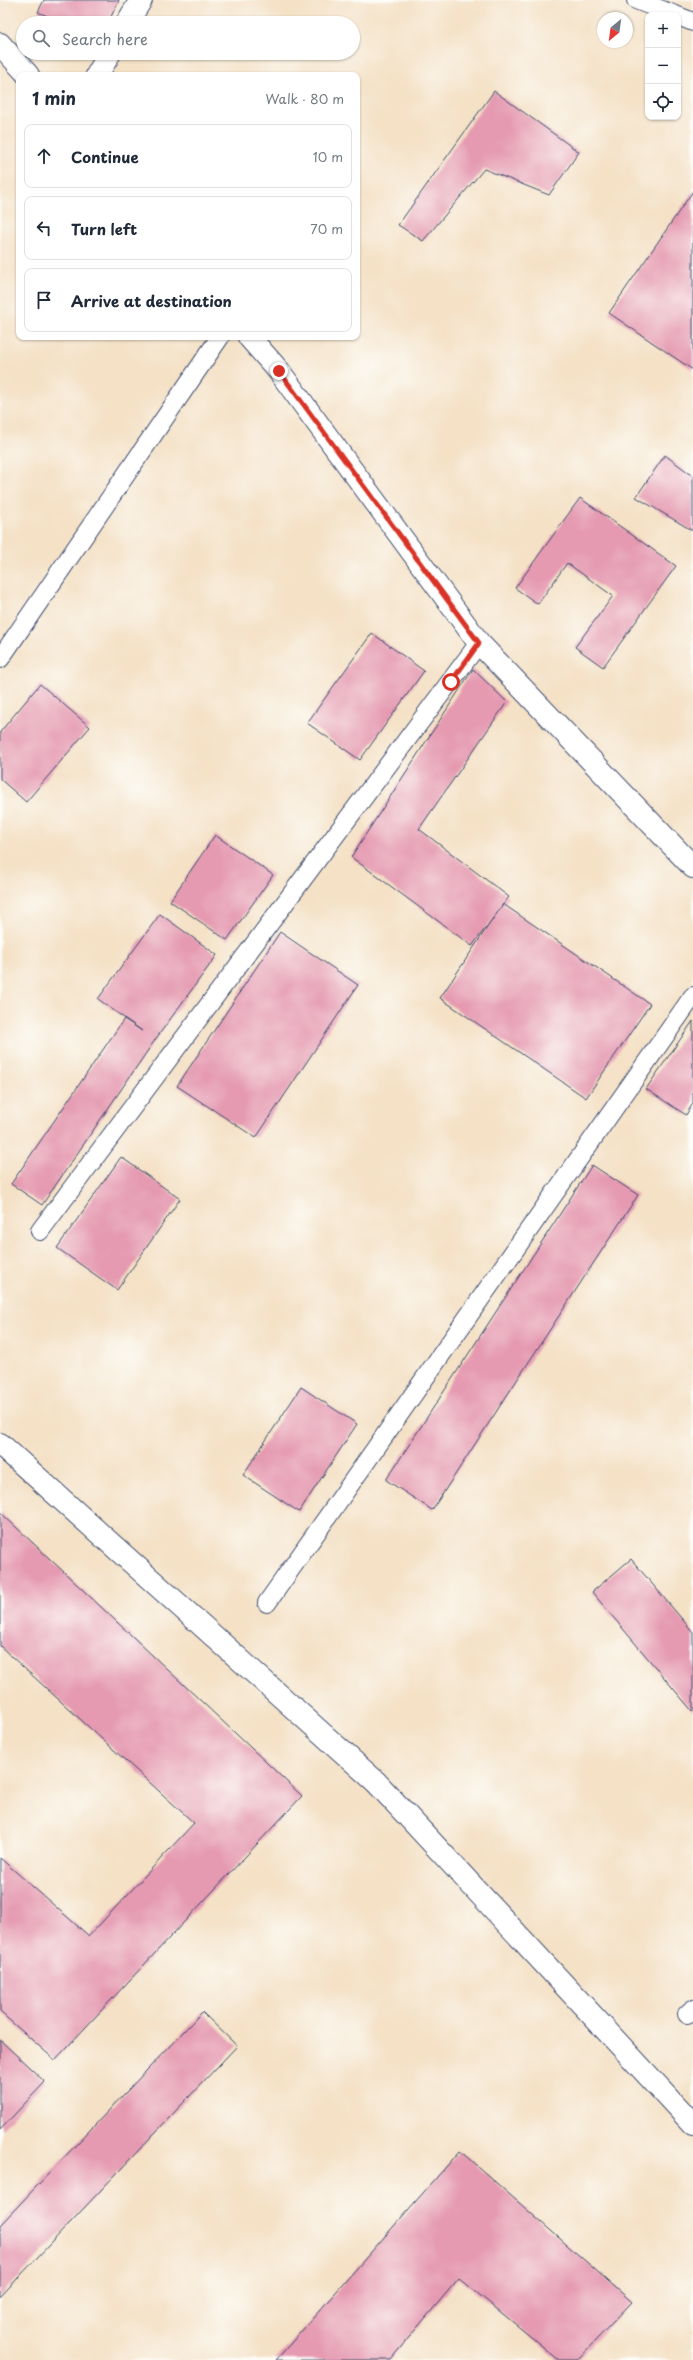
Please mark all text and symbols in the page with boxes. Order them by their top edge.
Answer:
north arrow [597,12,633,48]
map controls [645,12,681,120]
button: + [645,12,681,48]
search box [16,16,360,60]
icon: search [30,27,52,49]
text: Search here [62,27,148,50]
button: − [645,48,681,84]
button: locate [645,84,681,120]
text: 1 min [32,85,76,111]
text: Walk · 80 m [266,89,344,108]
icon: ahead [33,145,55,167]
text: Continue [71,145,139,168]
text: 10 m [313,147,343,166]
icon: left [33,217,55,239]
text: Turn left [71,217,137,240]
text: 70 m [310,219,343,238]
icon: arrive [33,289,55,311]
text: Arrive at destination [71,289,232,312]
route end [270,362,288,380]
route start [442,673,460,691]

